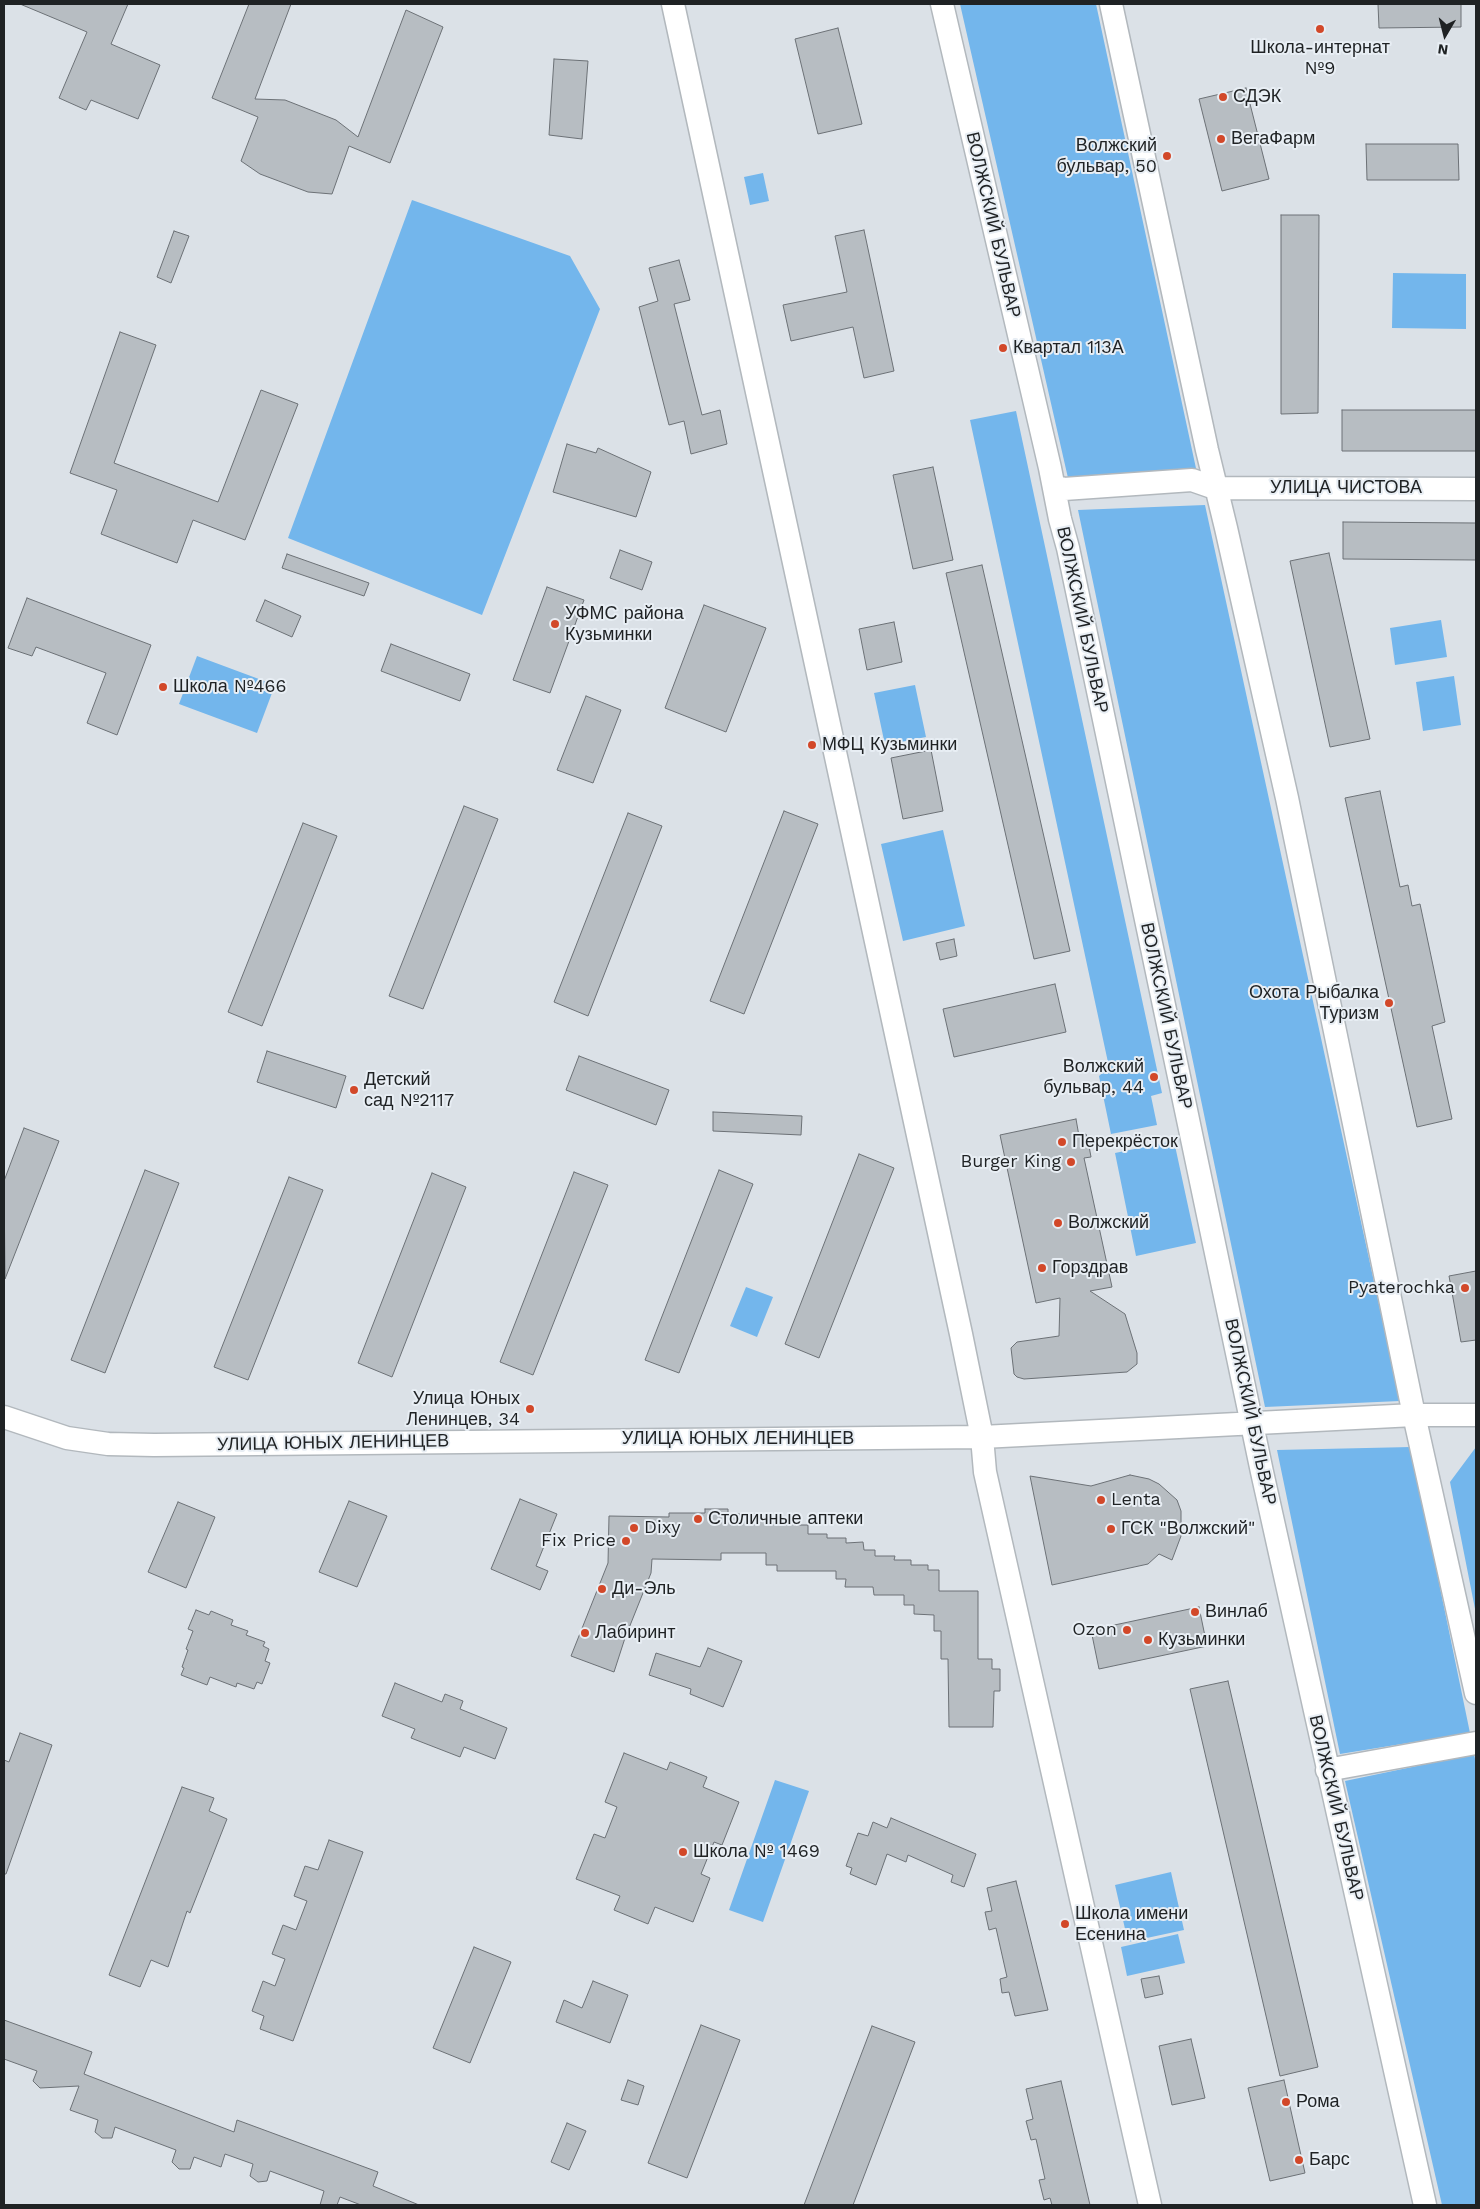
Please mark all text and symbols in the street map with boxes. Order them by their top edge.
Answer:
north arrow [1420,10,1470,60]
marker: Школа-интернат №9 [1314,23,1326,35]
place label: Школа-интернат №9 [1250,37,1390,80]
text: N [1437,41,1449,58]
place label: СДЭК [1233,86,1281,108]
marker: СДЭК [1217,91,1229,103]
place label: ВегаФарм [1231,128,1315,150]
street label: ВОЛЖСКИЙ БУЛЬВАР [961,130,1025,320]
marker: ВегаФарм [1215,133,1227,145]
place label: Волжский бульвар, 50 [1057,135,1157,178]
marker: Волжский бульвар, 50 [1161,150,1173,162]
place label: Квартал 113А [1013,337,1124,359]
marker: Квартал 113А [997,342,1009,354]
street label: УЛИЦА ЧИСТОВА [1270,477,1422,499]
street label: ВОЛЖСКИЙ БУЛЬВАР [1052,525,1112,715]
place label: УФМС района Кузьминки [565,603,684,646]
marker: УФМС района Кузьминки [549,618,561,630]
place label: Школа №466 [173,676,286,698]
marker: Школа №466 [157,681,169,693]
place label: МФЦ Кузьминки [822,734,957,756]
marker: МФЦ Кузьминки [806,739,818,751]
street label: ВОЛЖСКИЙ БУЛЬВАР [1136,921,1196,1111]
place label: Охота Рыбалка Туризм [1249,982,1379,1024]
marker: Охота Рыбалка Туризм [1383,997,1395,1009]
place label: Волжский бульвар, 44 [1043,1056,1144,1098]
place label: Детский сад №2117 [364,1069,454,1112]
marker: Волжский бульвар, 44 [1148,1071,1160,1083]
marker: Детский сад №2117 [348,1084,360,1096]
place label: Перекрёсток [1072,1131,1178,1153]
marker: Перекрёсток [1056,1136,1068,1148]
place label: Burger King [960,1151,1061,1173]
marker: Burger King [1065,1156,1077,1168]
place label: Волжский [1068,1212,1149,1234]
marker: Волжский [1052,1217,1064,1229]
place label: Горздрав [1052,1257,1128,1279]
marker: Горздрав [1036,1262,1048,1274]
place label: Pyaterochka [1348,1277,1455,1299]
marker: Pyaterochka [1459,1282,1471,1294]
street label: ВОЛЖСКИЙ БУЛЬВАР [1220,1317,1280,1507]
place label: Улица Юных Ленинцев, 34 [406,1388,520,1430]
marker: Улица Юных Ленинцев, 34 [524,1403,536,1415]
street label: УЛИЦА ЮНЫХ ЛЕНИНЦЕВ [622,1428,854,1450]
street label: УЛИЦА ЮНЫХ ЛЕНИНЦЕВ [217,1430,449,1456]
place label: Lenta [1111,1489,1161,1511]
marker: Lenta [1095,1494,1107,1506]
place label: Столичные аптеки [708,1508,863,1530]
marker: Столичные аптеки [692,1513,704,1525]
place label: Dixy [644,1517,681,1539]
place label: ГСК "Волжский" [1121,1518,1255,1540]
marker: Dixy [628,1522,640,1534]
marker: ГСК "Волжский" [1105,1523,1117,1535]
place label: Fix Price [541,1530,616,1552]
marker: Fix Price [620,1535,632,1547]
place label: Ди-Эль [612,1578,676,1600]
marker: Ди-Эль [596,1583,608,1595]
place label: Винлаб [1205,1601,1268,1623]
marker: Винлаб [1189,1606,1201,1618]
place label: Ozon [1072,1619,1117,1641]
place label: Лабиринт [595,1622,675,1644]
marker: Ozon [1121,1624,1133,1636]
marker: Лабиринт [579,1627,591,1639]
place label: Кузьминки [1158,1629,1245,1651]
marker: Кузьминки [1142,1634,1154,1646]
street label: ВОЛЖСКИЙ БУЛЬВАР [1304,1713,1368,1903]
place label: Школа № 1469 [693,1841,820,1863]
marker: Школа № 1469 [677,1846,689,1858]
place label: Школа имени Есенина [1075,1903,1188,1946]
marker: Школа имени Есенина [1059,1918,1071,1930]
place label: Рома [1296,2091,1340,2113]
marker: Рома [1280,2096,1292,2108]
place label: Барс [1309,2149,1350,2171]
marker: Барс [1293,2154,1305,2166]

